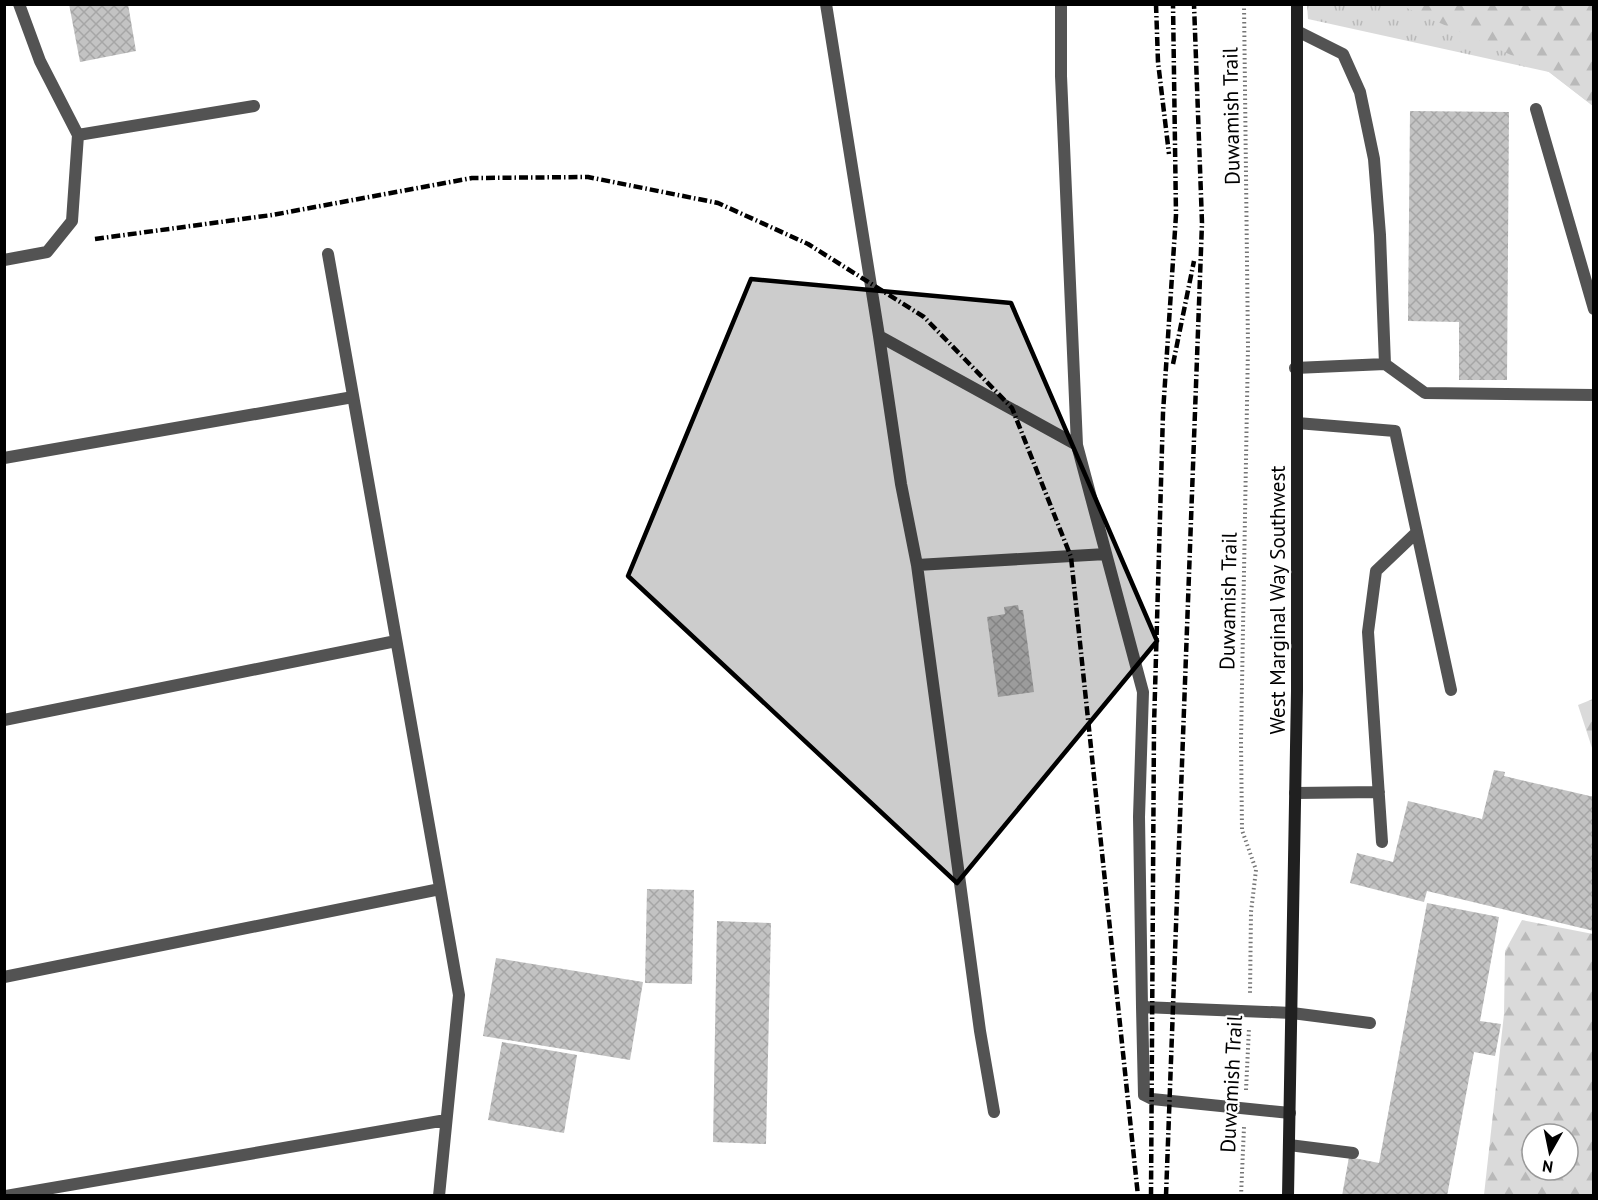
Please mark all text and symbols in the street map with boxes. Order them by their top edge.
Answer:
street label: Duwamish Trail [1216,47,1246,185]
street label: West Marginal Way Southwest [1264,466,1291,734]
street label: Duwamish Trail [1213,532,1243,670]
street label: Duwamish Trail [1214,1015,1248,1153]
north arrow [1520,1122,1580,1182]
text: N [1541,1156,1554,1178]

